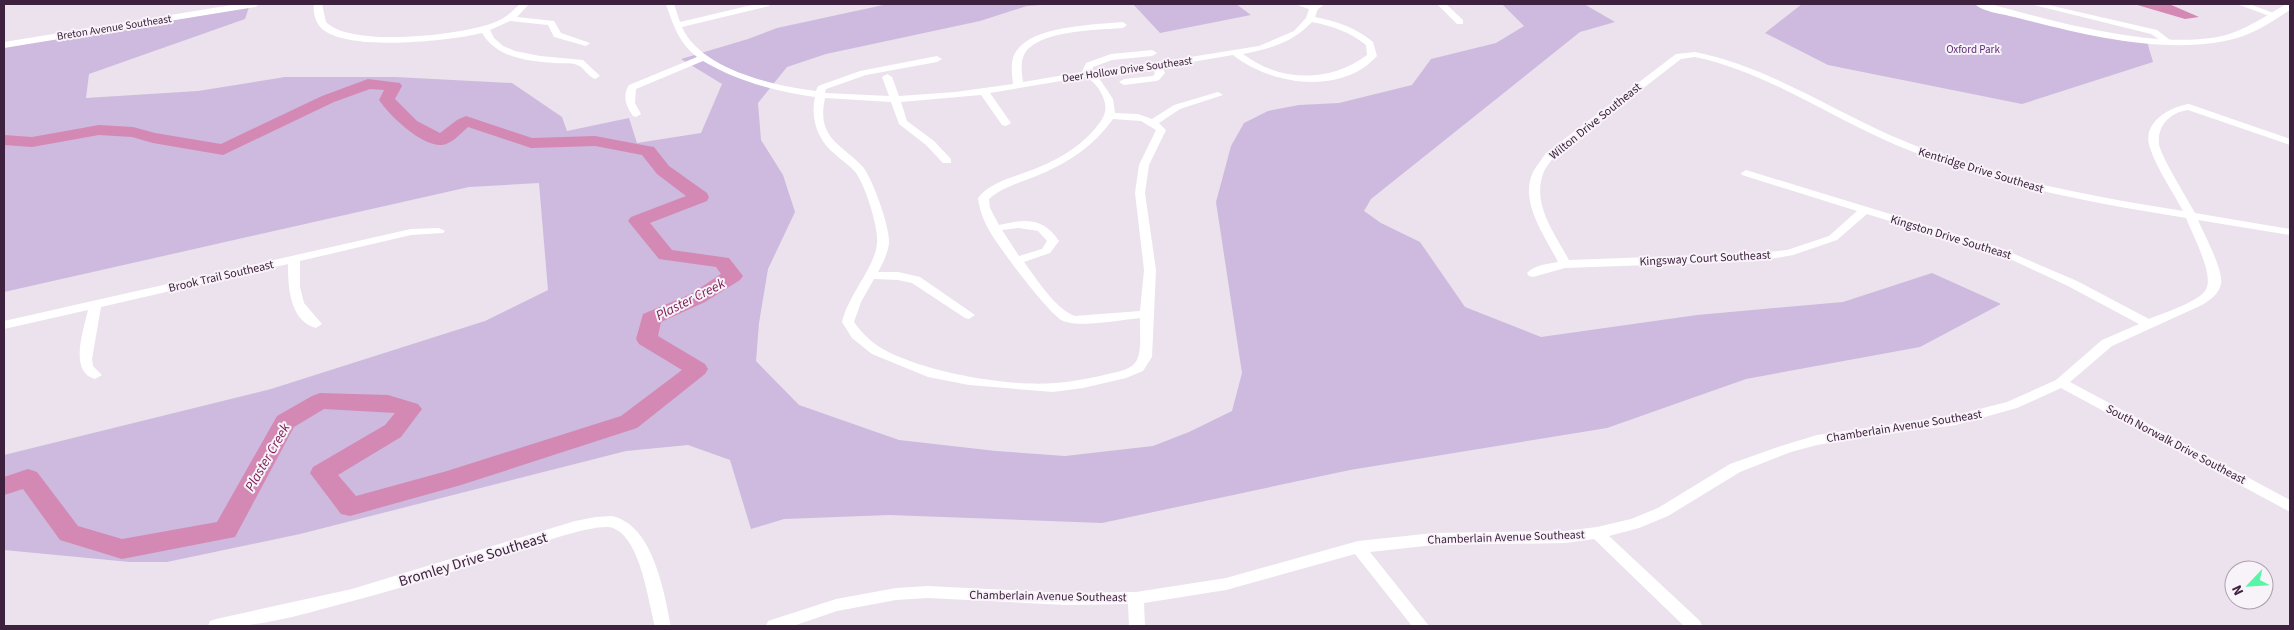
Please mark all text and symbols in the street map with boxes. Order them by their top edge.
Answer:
street label: Breton Avenue Southeast [56,11,173,44]
park label: Oxford Park [1946,42,2000,57]
street label: Deer Hollow Drive Southeast [1061,53,1193,86]
street label: Wilton Drive Southeast [1546,79,1645,164]
street label: Kentridge Drive Southeast [1916,143,2046,198]
street label: Kingston Drive Southeast [1888,211,2013,264]
street label: Kingsway Court Southeast [1639,247,1771,270]
street label: Brook Trail Southeast [167,256,275,297]
water label: Plaster Creek [652,274,729,326]
street label: South Norwalk Drive Southeast [2103,400,2249,489]
street label: Chamberlain Avenue Southeast [1825,406,1983,447]
water label: Plaster Creek [240,420,296,495]
street label: Chamberlain Avenue Southeast [1427,526,1585,549]
street label: Bromley Drive Southeast [396,527,550,592]
north arrow [2224,560,2274,610]
text: N [2227,582,2249,599]
street label: Chamberlain Avenue Southeast [969,587,1127,606]

